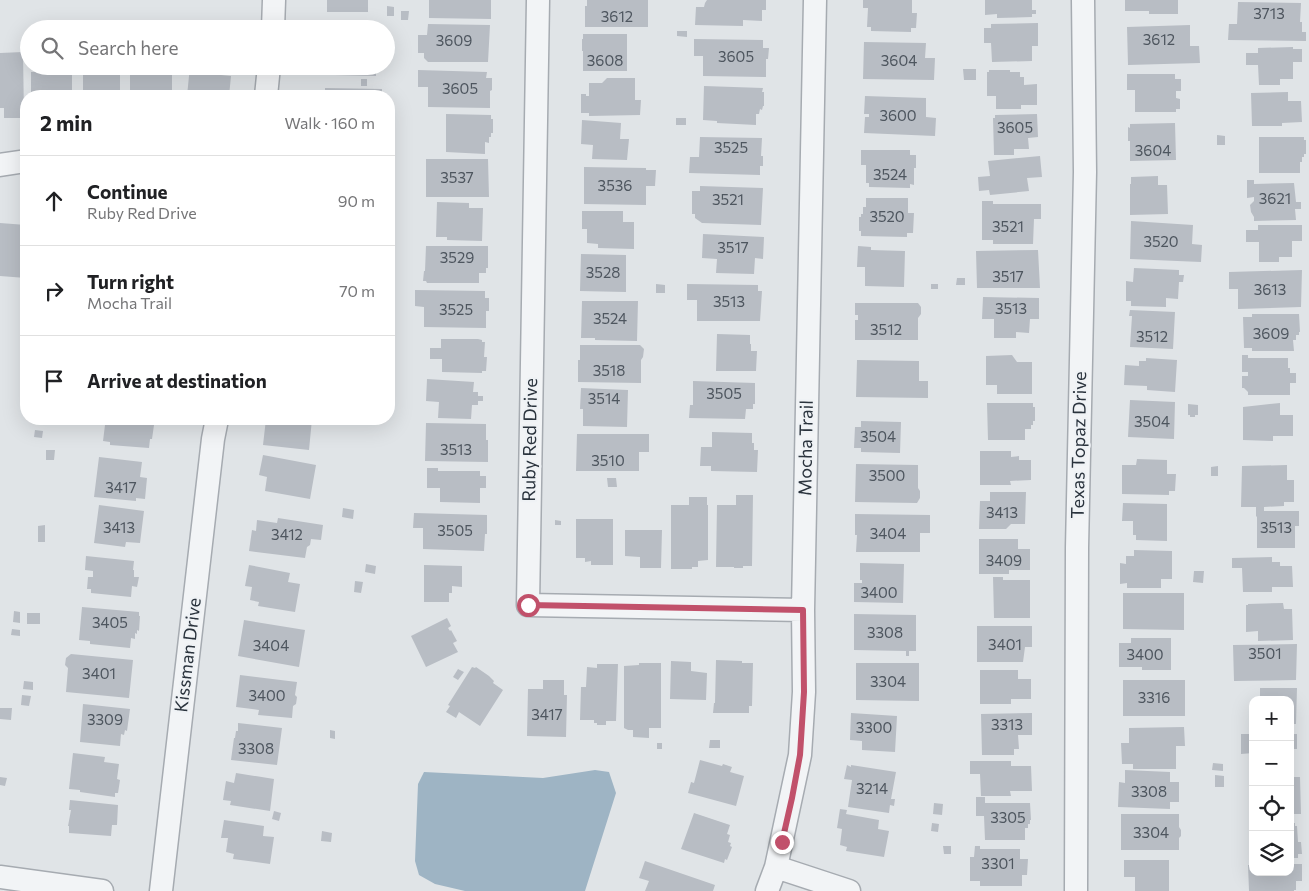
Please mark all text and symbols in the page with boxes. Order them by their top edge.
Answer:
house number: 3713 [1253,4,1285,22]
house number: 3612 [601,7,633,25]
search box [20,20,395,75]
house number: 3612 [1143,30,1175,48]
house number: 3609 [436,31,472,49]
icon: search [38,34,66,62]
text: Search here [78,36,178,59]
house number: 3605 [718,47,754,65]
house number: 3608 [587,51,623,69]
house number: 3604 [881,51,917,69]
house number: 3605 [442,79,478,97]
house number: 3600 [879,106,917,124]
text: 2 min [40,110,92,135]
text: Walk · 160 m [285,113,375,132]
house number: 3605 [997,118,1033,136]
house number: 3525 [714,138,748,156]
house number: 3604 [1135,141,1171,159]
house number: 3524 [873,165,907,183]
house number: 3537 [440,168,474,186]
house number: 3536 [598,176,632,194]
text: Continue [87,180,167,203]
icon: ahead [40,187,68,215]
house number: 3621 [1259,189,1291,207]
house number: 3521 [712,190,744,208]
text: 90 m [338,191,375,210]
text: Ruby Red Drive [87,203,197,222]
house number: 3520 [869,207,905,225]
house number: 3521 [992,217,1024,235]
house number: 3520 [1143,232,1179,250]
house number: 3517 [717,238,749,256]
house number: 3529 [440,248,474,266]
house number: 3528 [586,263,620,281]
house number: 3517 [992,267,1024,285]
text: Turn right [87,270,174,293]
icon: right [40,277,68,305]
house number: 3613 [1254,280,1286,298]
text: 70 m [339,281,375,300]
house number: 3513 [713,292,745,310]
text: Mocha Trail [87,293,172,312]
house number: 3513 [995,299,1027,317]
house number: 3525 [439,300,473,318]
house number: 3524 [593,309,627,327]
house number: 3512 [870,320,902,338]
house number: 3609 [1253,324,1289,342]
house number: 3512 [1136,327,1168,345]
house number: 3518 [593,361,625,379]
icon: arrive [40,367,68,395]
text: Arrive at destination [87,369,267,392]
street label: Texas Topaz Drive [1066,371,1090,519]
street label: Ruby Red Drive [517,378,541,502]
house number: 3505 [706,384,742,402]
house number: 3514 [588,389,620,407]
street label: Mocha Trail [793,400,817,496]
house number: 3504 [1134,412,1170,430]
house number: 3504 [860,427,896,445]
house number: 3513 [440,440,472,458]
house number: 3510 [591,451,625,469]
house number: 3500 [869,466,905,484]
house number: 3417 [105,478,137,496]
house number: 3413 [986,503,1018,521]
house number: 3413 [103,518,135,536]
house number: 3513 [1260,518,1292,536]
house number: 3505 [437,521,473,539]
house number: 3404 [870,524,906,542]
house number: 3412 [271,525,303,543]
house number: 3409 [986,551,1022,569]
house number: 3400 [860,583,898,601]
route start [517,594,540,617]
street label: Kissman Drive [169,596,205,714]
house number: 3405 [92,613,128,631]
house number: 3308 [867,623,903,641]
house number: 3401 [988,635,1022,653]
house number: 3404 [253,636,289,654]
house number: 3501 [1248,644,1282,662]
house number: 3400 [1126,645,1164,663]
house number: 3401 [82,664,116,682]
house number: 3304 [870,672,906,690]
house number: 3400 [248,686,286,704]
house number: 3316 [1138,688,1170,706]
map controls [1249,696,1294,876]
button: + [1249,696,1294,741]
house number: 3417 [531,705,563,723]
house number: 3309 [87,710,123,728]
house number: 3313 [991,715,1023,733]
house number: 3300 [856,718,892,736]
house number: 3308 [238,739,274,757]
button: − [1249,741,1294,786]
house number: 3214 [856,779,888,797]
house number: 3308 [1131,782,1167,800]
button: locate [1249,786,1294,831]
house number: 3305 [990,808,1026,826]
house number: 3304 [1133,823,1169,841]
route end [771,831,794,854]
button: layers [1249,831,1294,876]
house number: 3301 [981,854,1015,872]

